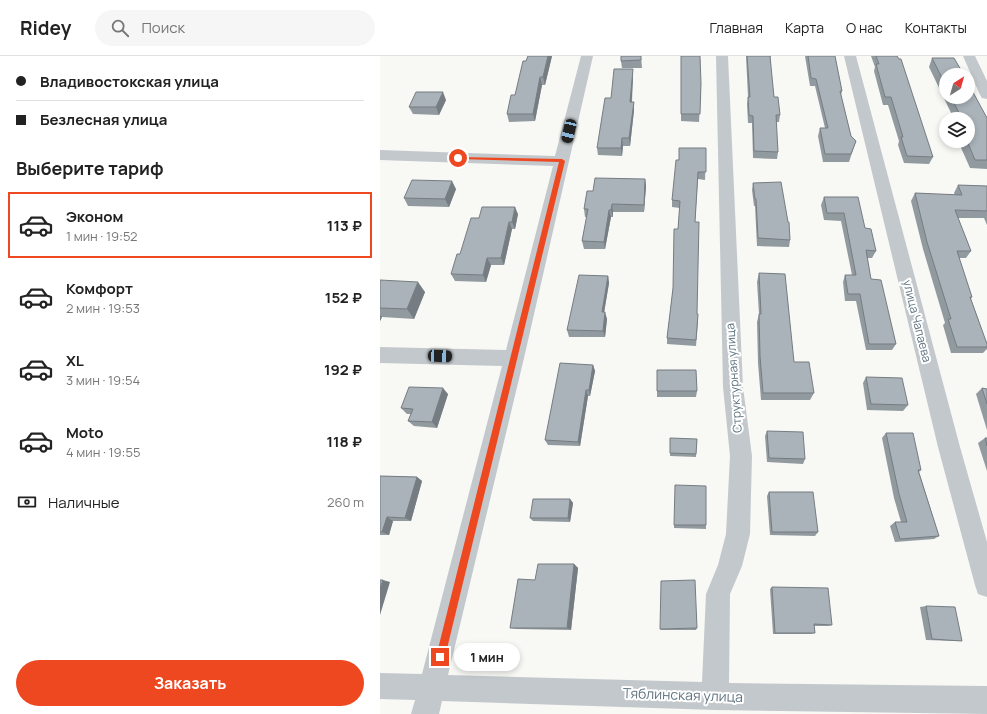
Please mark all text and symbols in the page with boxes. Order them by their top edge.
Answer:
search box [95,10,375,46]
text: Ridey [20,15,71,41]
icon: search [109,17,131,39]
text: Поиск [141,17,185,38]
text: Главная [710,18,763,37]
text: Карта [785,18,824,37]
text: О нас [846,18,883,37]
text: Контакты [905,18,967,37]
north arrow [939,68,975,104]
map controls [939,68,975,148]
text: Владивостокская улица [40,71,219,92]
text: Безлесная улица [40,109,167,130]
button: layers [939,112,975,148]
car [560,118,578,144]
route start [449,149,467,167]
text: Выберите тариф [16,156,164,180]
text: Эконом [66,206,123,227]
icon: car [18,207,54,243]
text: 113 ₽ [327,215,362,236]
text: 1 мин · 19:52 [66,227,137,245]
text: Комфорт [66,278,133,299]
street label: улица Чапаева [899,278,936,364]
icon: car [18,279,54,315]
text: 152 ₽ [325,287,362,308]
text: 2 мин · 19:53 [66,299,140,317]
street label: Структурная улица [721,323,746,433]
text: XL [66,350,84,371]
car [428,350,452,362]
icon: car [18,351,54,387]
text: 192 ₽ [324,359,362,380]
text: 3 мин · 19:54 [66,371,140,389]
text: Moto [66,422,103,443]
icon: car [18,423,54,459]
text: 118 ₽ [326,431,362,452]
text: 4 мин · 19:55 [66,443,141,461]
icon: cash [16,491,38,513]
text: Наличные [48,492,120,513]
text: 260 m [327,493,364,511]
callout: 1 мин [454,643,520,671]
route end [431,648,449,666]
text: 1 мин [470,648,504,666]
button: Заказать [16,660,364,706]
street label: Тяблинская улица [623,683,743,706]

